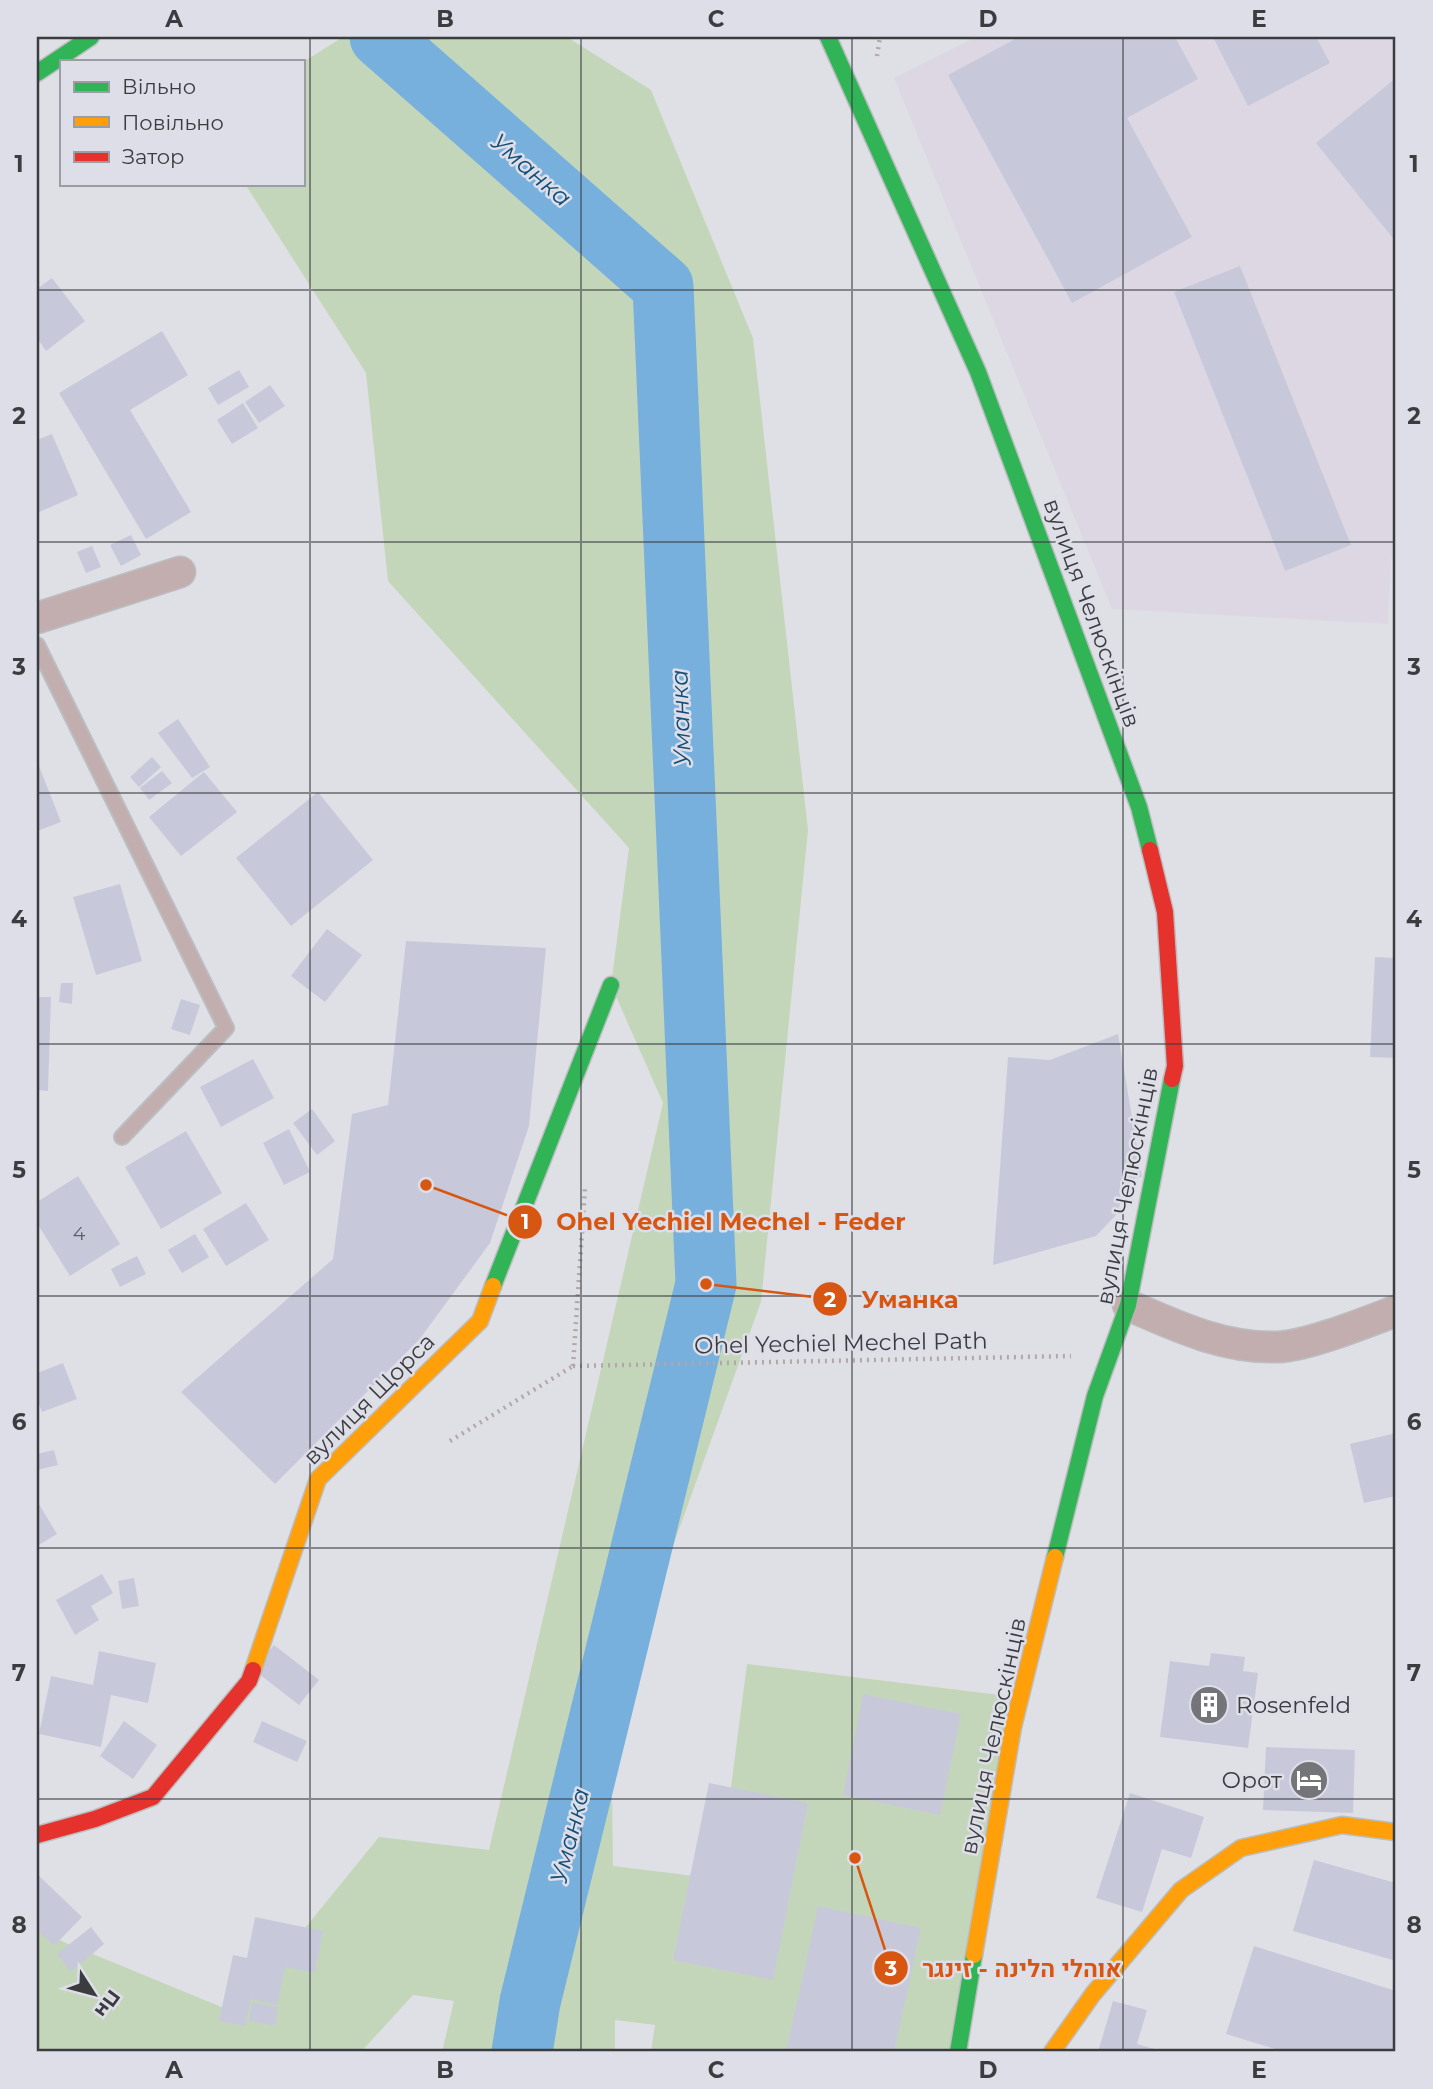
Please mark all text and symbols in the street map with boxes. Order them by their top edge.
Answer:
text: A [164,5,183,33]
text: B [436,5,454,33]
text: C [708,5,725,33]
text: D [979,5,998,33]
text: E [1251,5,1267,33]
legend [60,60,304,186]
text: Вільно [122,74,196,99]
text: Повільно [122,110,224,135]
water label: Уманка [485,127,578,212]
text: Затор [122,144,184,169]
text: 1 [14,150,24,178]
text: 1 [1409,150,1419,178]
text: 2 [12,402,26,430]
text: 2 [1407,402,1421,430]
street label: вулиця Челюскінців [1038,495,1146,731]
text: 3 [11,653,26,681]
text: 3 [1406,653,1421,681]
water label: Уманка [664,669,697,767]
text: 4 [11,905,27,933]
text: 4 [1406,905,1422,933]
street label: вулиця Челюскінців [1090,1065,1164,1307]
text: 5 [12,1156,26,1184]
text: 5 [1407,1156,1421,1184]
callout: Ohel Yechiel Mechel - Feder [507,1199,920,1244]
text: Ohel Yechiel Mechel - Feder [556,1207,906,1236]
text: 1 [521,1209,529,1234]
house number: 4 [73,1222,86,1245]
callout: Уманка [812,1277,972,1322]
text: Уманка [862,1285,958,1314]
text: 2 [824,1287,836,1312]
street label: Ohel Yechiel Mechel Path [694,1326,988,1360]
street label: вулиця Щорса [297,1327,441,1471]
text: 6 [12,1408,27,1436]
text: 6 [1407,1408,1422,1436]
street label: вулиця Челюскінців [954,1615,1032,1857]
text: 7 [12,1659,26,1687]
text: 7 [1407,1659,1421,1687]
building icon: Rosenfeld [1188,1684,1230,1726]
place label: Rosenfeld [1236,1691,1351,1719]
hotel icon: Орот [1288,1759,1330,1801]
place label: Орот [1222,1766,1282,1794]
water label: Уманка [544,1785,595,1887]
text: 8 [11,1911,27,1939]
text: 8 [1406,1911,1422,1939]
callout: אוהלי הלינה - זינגר [873,1946,1135,1991]
text: אוהלי הלינה - זינגר [922,1954,1122,1983]
text: 3 [884,1956,897,1981]
north arrow [60,1960,130,2030]
text: Пн [90,1985,125,2022]
text: A [164,2056,183,2084]
text: B [436,2056,454,2084]
text: C [708,2056,725,2084]
text: D [979,2056,998,2084]
text: E [1251,2056,1267,2084]

